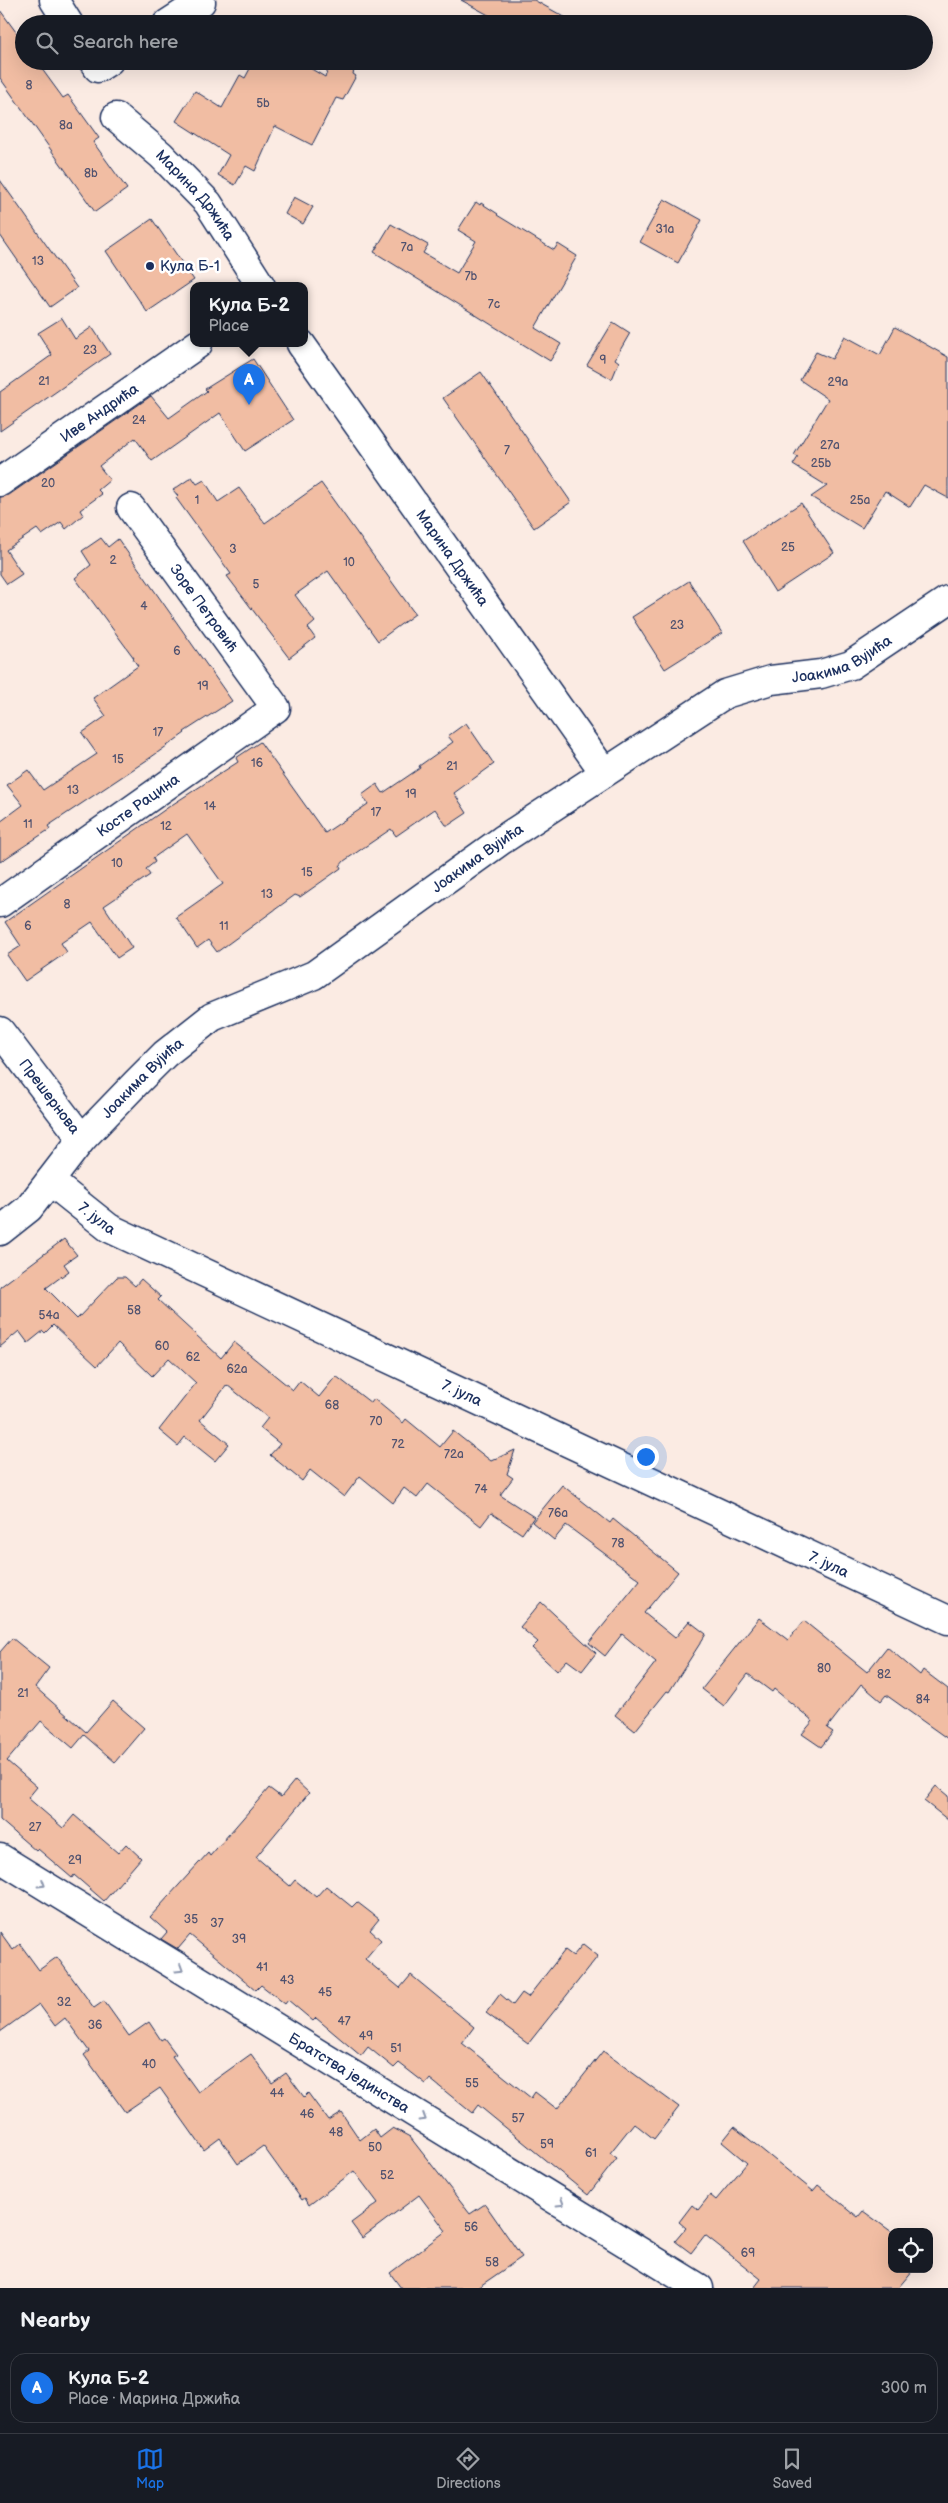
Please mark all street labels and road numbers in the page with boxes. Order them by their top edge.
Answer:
street label: Марина Држића [151,146,239,245]
street label: Иве Андрића [57,379,143,447]
street label: Марина Држића [411,506,493,610]
street label: Зоре Петровић [165,561,242,656]
street label: Јоакима Вујића [791,631,896,687]
street label: Косте Рацина [93,770,184,842]
street label: Јоакима Вујића [428,820,527,897]
street label: Јоакима Вујића [98,1034,188,1123]
street label: Прешернова [15,1055,84,1138]
street label: 7. јула [74,1198,118,1240]
street label: 7. јула [439,1376,485,1411]
street label: 7. јула [806,1547,852,1582]
street label: Братства јединства [285,2029,413,2118]

